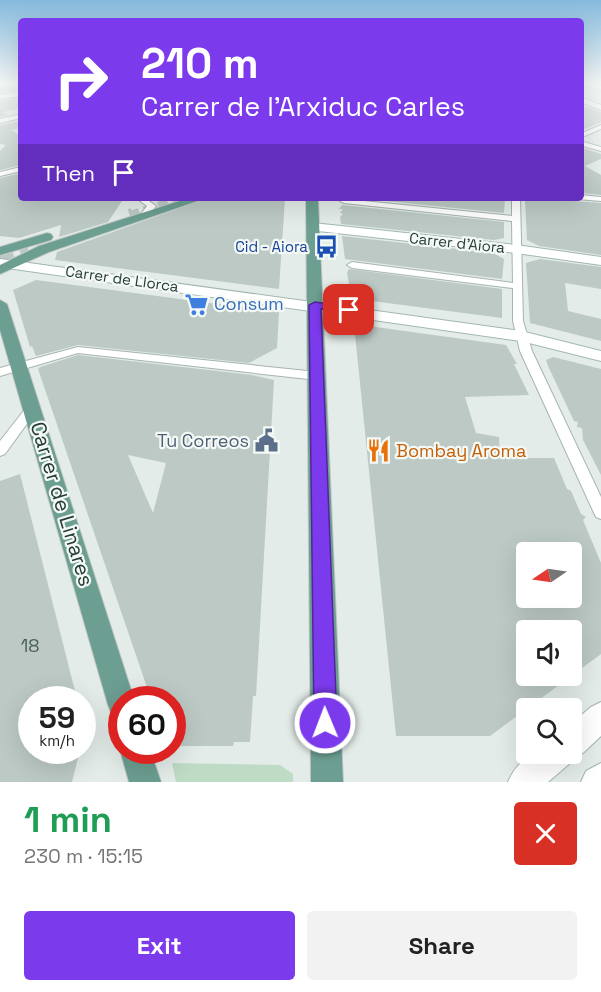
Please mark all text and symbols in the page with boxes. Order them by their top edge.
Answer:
text: 210 m [141,37,259,90]
icon: right [42,42,120,120]
text: Carrer de l'Arxiduc Carles [141,89,465,124]
icon: arrive [107,156,140,189]
text: Then [42,159,95,187]
street label: Carrer d'Aiora [408,228,506,257]
bus stop icon: Cid - Aiora [313,234,339,260]
place label: Cid - Aiora [235,237,308,256]
street label: Carrer de Llorca [64,261,180,296]
pin [323,284,374,335]
supermarket icon: Consum [183,291,209,317]
place label: Consum [214,292,284,315]
icon: arrive [332,293,365,326]
street label: Carrer de Linares [25,418,100,589]
public building icon: Tu Correos [254,428,280,454]
place label: Tu Correos [157,429,249,452]
restaurant icon: Bombay Aroma [365,438,391,464]
place label: Bombay Aroma [396,439,526,462]
north arrow [516,542,582,608]
map controls [516,542,582,764]
button: sound [516,620,582,686]
house number: 18 [21,634,39,657]
speed limit sign: 60 [108,686,186,764]
position arrow [293,691,357,755]
text: 59 [39,698,75,737]
button: search [516,698,582,764]
text: km/h [39,731,75,750]
text: 1 min [24,797,112,843]
button: close [514,802,577,865]
text: 230 m · 15:15 [24,843,143,869]
button: Exit [24,911,295,980]
button: Share [307,911,577,980]

